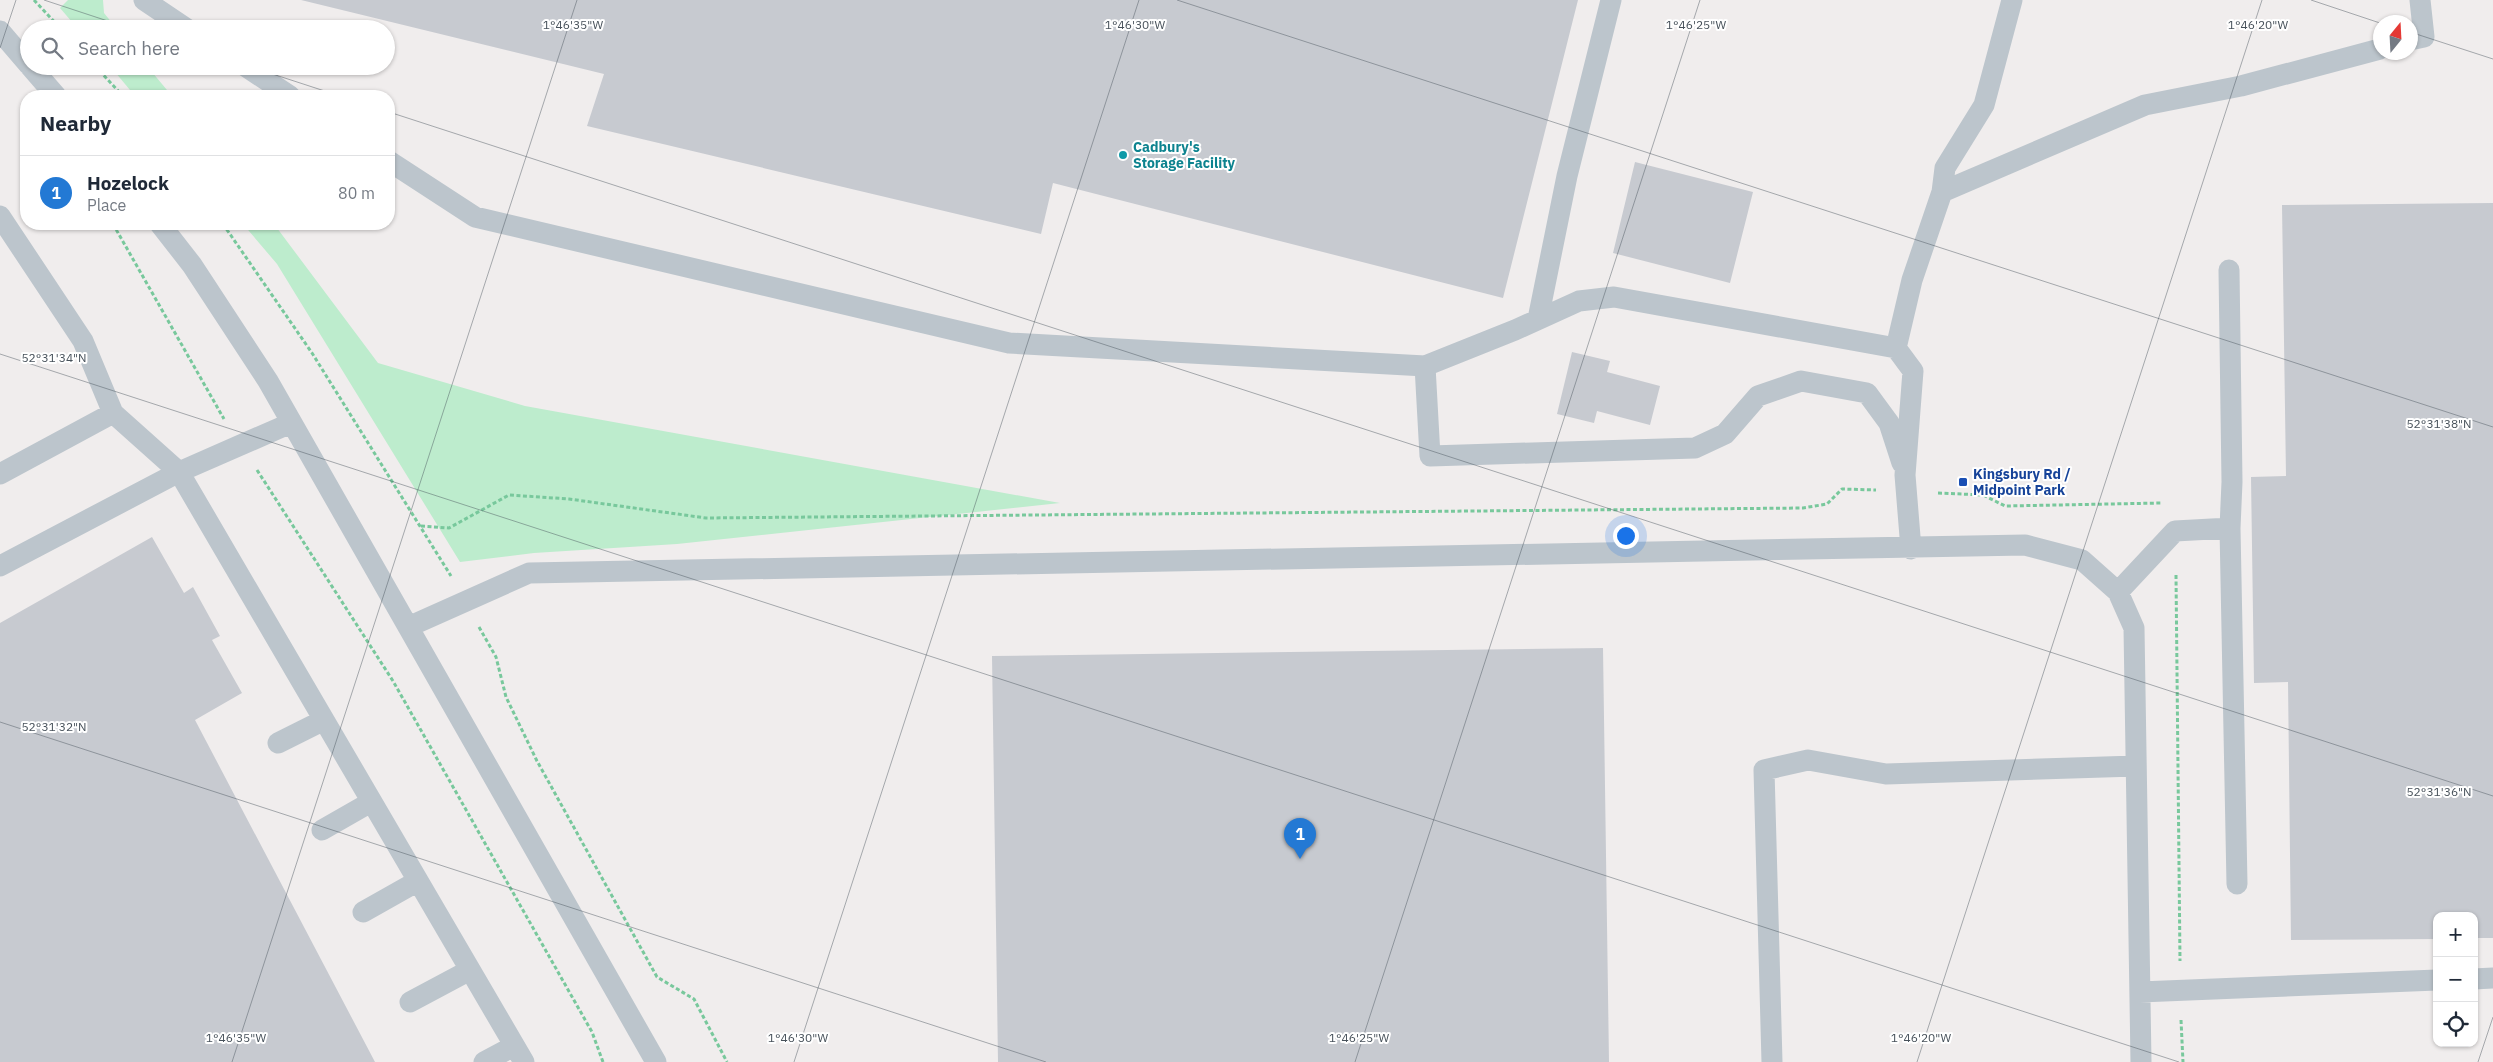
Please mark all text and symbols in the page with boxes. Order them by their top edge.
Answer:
north arrow [2373,15,2418,60]
text: 1°46'35"W [543,17,604,32]
text: 1°46'30"W [1105,17,1166,32]
text: 1°46'25"W [1666,17,1727,32]
text: 1°46'20"W [2228,17,2289,32]
search box [20,20,395,75]
icon: search [38,34,66,62]
text: Search here [78,36,180,60]
text: Nearby [40,109,111,137]
place label: Cadbury's Storage Facility [1133,138,1236,172]
marker: Cadbury's Storage Facility [1117,149,1129,161]
text: Hozelock [87,171,169,195]
text: 1 [51,183,61,203]
text: 80 m [338,183,375,203]
text: Place [87,195,126,215]
text: 52°31'34"N [21,350,87,365]
text: 52°31'38"N [2406,416,2472,431]
place label: Kingsbury Rd / Midpoint Park [1973,465,2071,499]
marker: Kingsbury Rd / Midpoint Park [1957,476,1969,488]
your location [1613,523,1639,549]
text: 52°31'32"N [21,719,87,734]
text: 52°31'36"N [2406,784,2472,799]
pin: 1 [1284,818,1316,859]
map controls [2433,912,2478,1047]
button: + [2433,912,2478,957]
button: − [2433,957,2478,1002]
button: locate [2433,1002,2478,1047]
text: 1°46'35"W [206,1030,267,1045]
text: 1°46'30"W [768,1030,829,1045]
text: 1°46'25"W [1329,1030,1390,1045]
text: 1°46'20"W [1891,1030,1952,1045]

